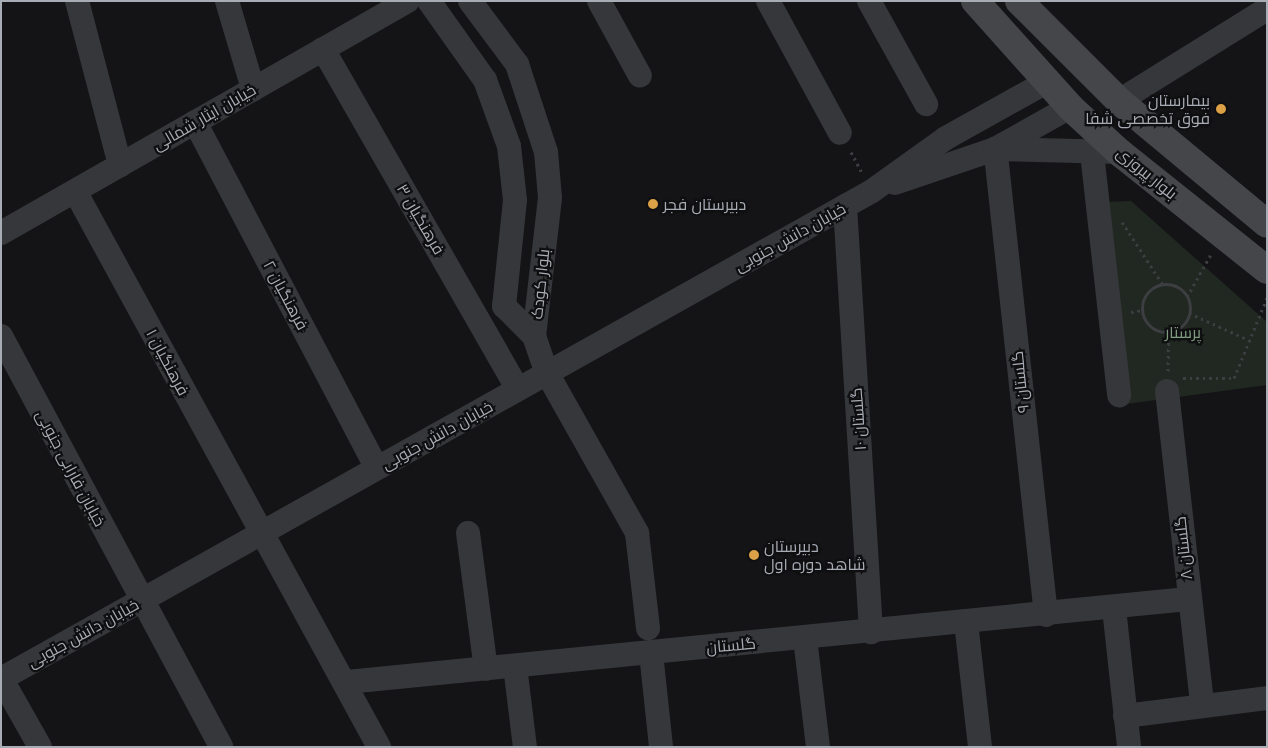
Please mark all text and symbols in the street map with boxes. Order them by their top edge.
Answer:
street label: خیابان ایثار شمالی [149,80,259,154]
place label: بیمارستان فوق تخصصی شفا [1085,90,1210,128]
marker: بیمارستان فوق تخصصی شفا [1214,102,1228,116]
street label: بلوار پیروزی [1113,143,1181,203]
street label: فرهنگیان ۳ [393,180,449,258]
place label: دبیرستان فجر [663,194,746,214]
marker: دبیرستان فجر [647,198,659,210]
street label: خیابان دانش جنوبی [731,199,849,275]
street label: بلوار کودک [527,248,553,320]
street label: فرهنگیان ۲ [260,257,312,333]
park label: پرستار [1165,322,1201,342]
street label: فرهنگیان ۱ [142,325,194,399]
street label: گلستان ۹ [1007,350,1033,414]
street label: گلستان ۱۰ [846,387,870,451]
street label: خیابان دانش جنوبی [378,397,496,473]
street label: خیابان فارابی جنوبی [32,406,110,530]
street label: گلستان ۸ [1170,515,1196,581]
place label: دبیرستان شاهد دوره اول [764,536,865,574]
marker: دبیرستان شاهد دوره اول [748,549,760,561]
street label: خیابان دانش جنوبی [24,595,142,671]
street label: گلستان [705,633,757,657]

